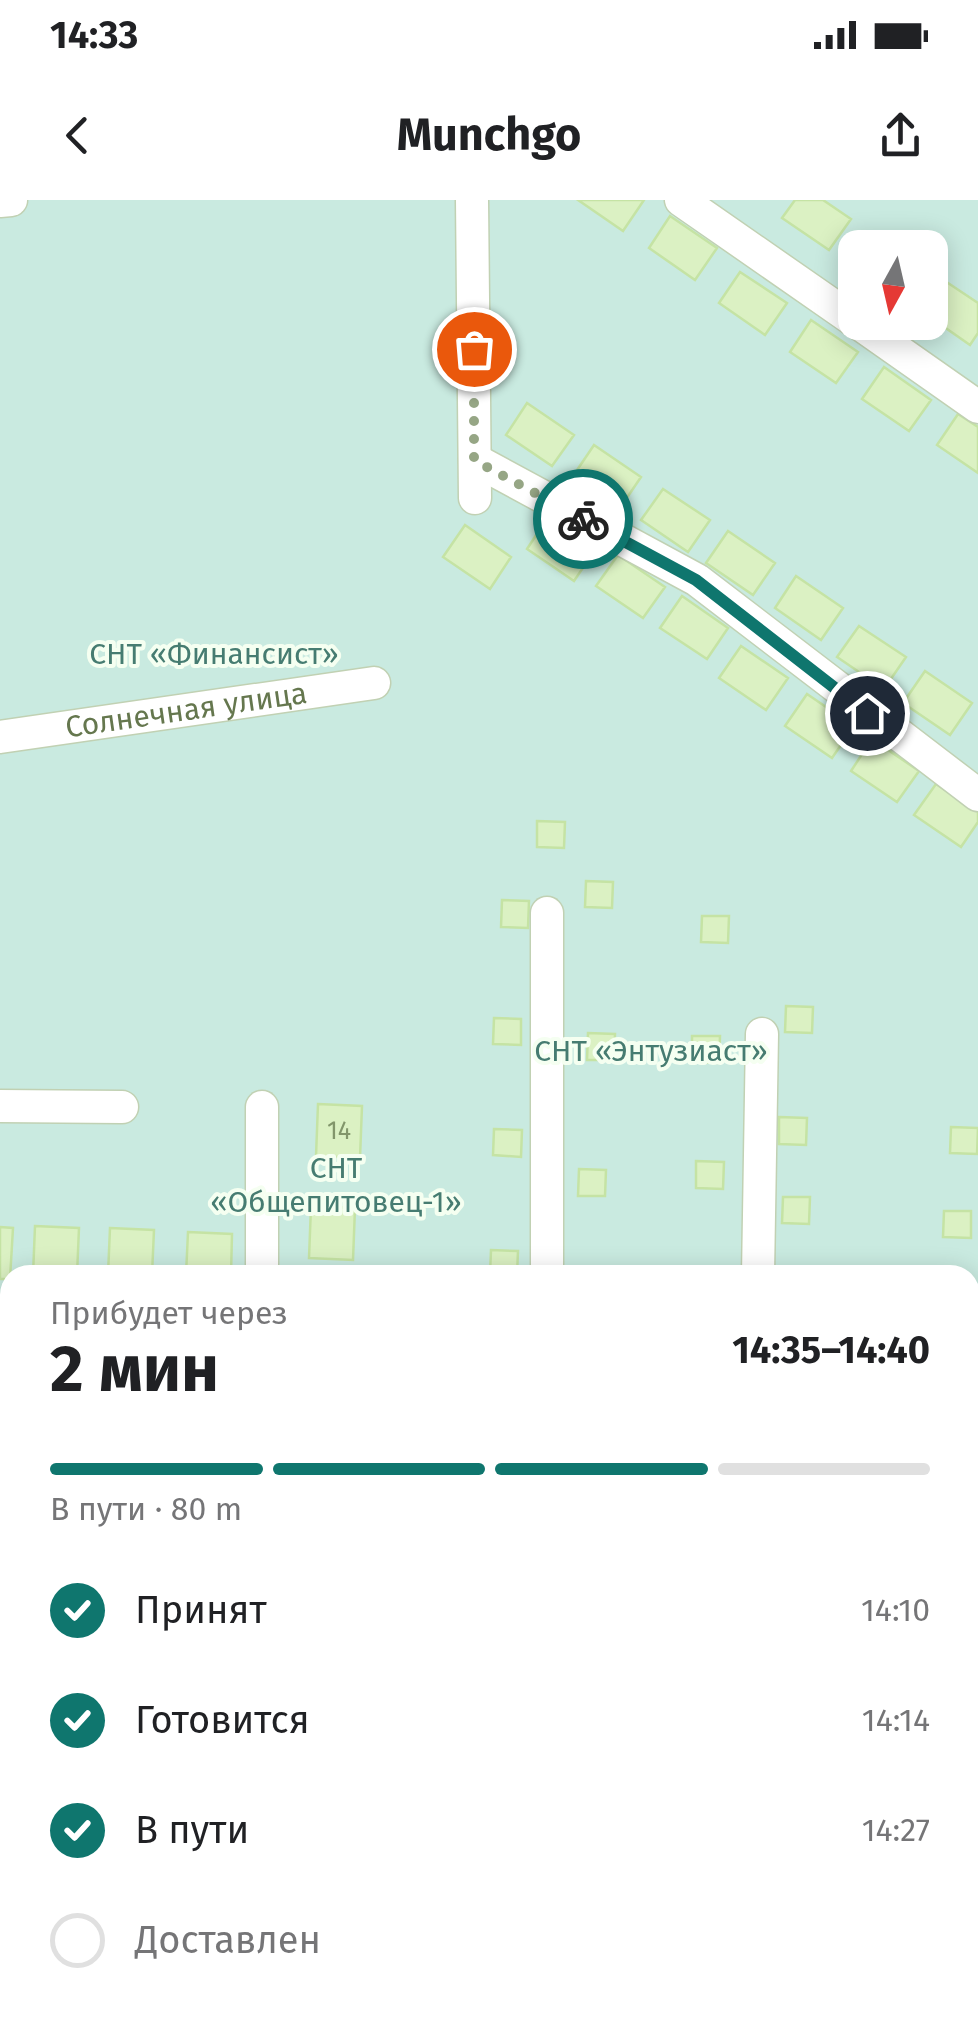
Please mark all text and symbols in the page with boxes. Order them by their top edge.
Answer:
text: 14:33 [50,12,138,58]
icon: back [50,108,105,163]
text: Munchgo [397,108,581,162]
icon: share [873,108,928,163]
north arrow [838,230,948,340]
map controls [838,230,948,340]
pin [432,307,517,392]
icon: bag [447,322,502,377]
courier [533,469,633,569]
icon: bike [556,492,611,547]
park label: СНТ «Финансист» [89,636,339,672]
pin [825,671,910,756]
street label: Солнечная улица [63,675,309,745]
icon: home [840,686,895,741]
park label: СНТ «Энтузиаст» [534,1033,768,1069]
house number: 14 [327,1116,351,1146]
park label: СНТ «Общепитовец-1» [210,1150,462,1220]
text: Прибудет через [50,1294,288,1332]
text: 14:35–14:40 [732,1327,930,1373]
text: 2 мин [50,1330,219,1408]
text: В пути · 80 m [50,1490,242,1528]
icon: check [50,1583,105,1638]
text: Принят [135,1587,267,1633]
text: 14:10 [861,1591,930,1629]
icon: check [50,1693,105,1748]
text: Готовится [135,1697,310,1743]
text: 14:14 [862,1701,930,1739]
icon: check [50,1803,105,1858]
text: В пути [135,1807,249,1853]
text: 14:27 [862,1811,930,1849]
text: Доставлен [135,1917,321,1963]

